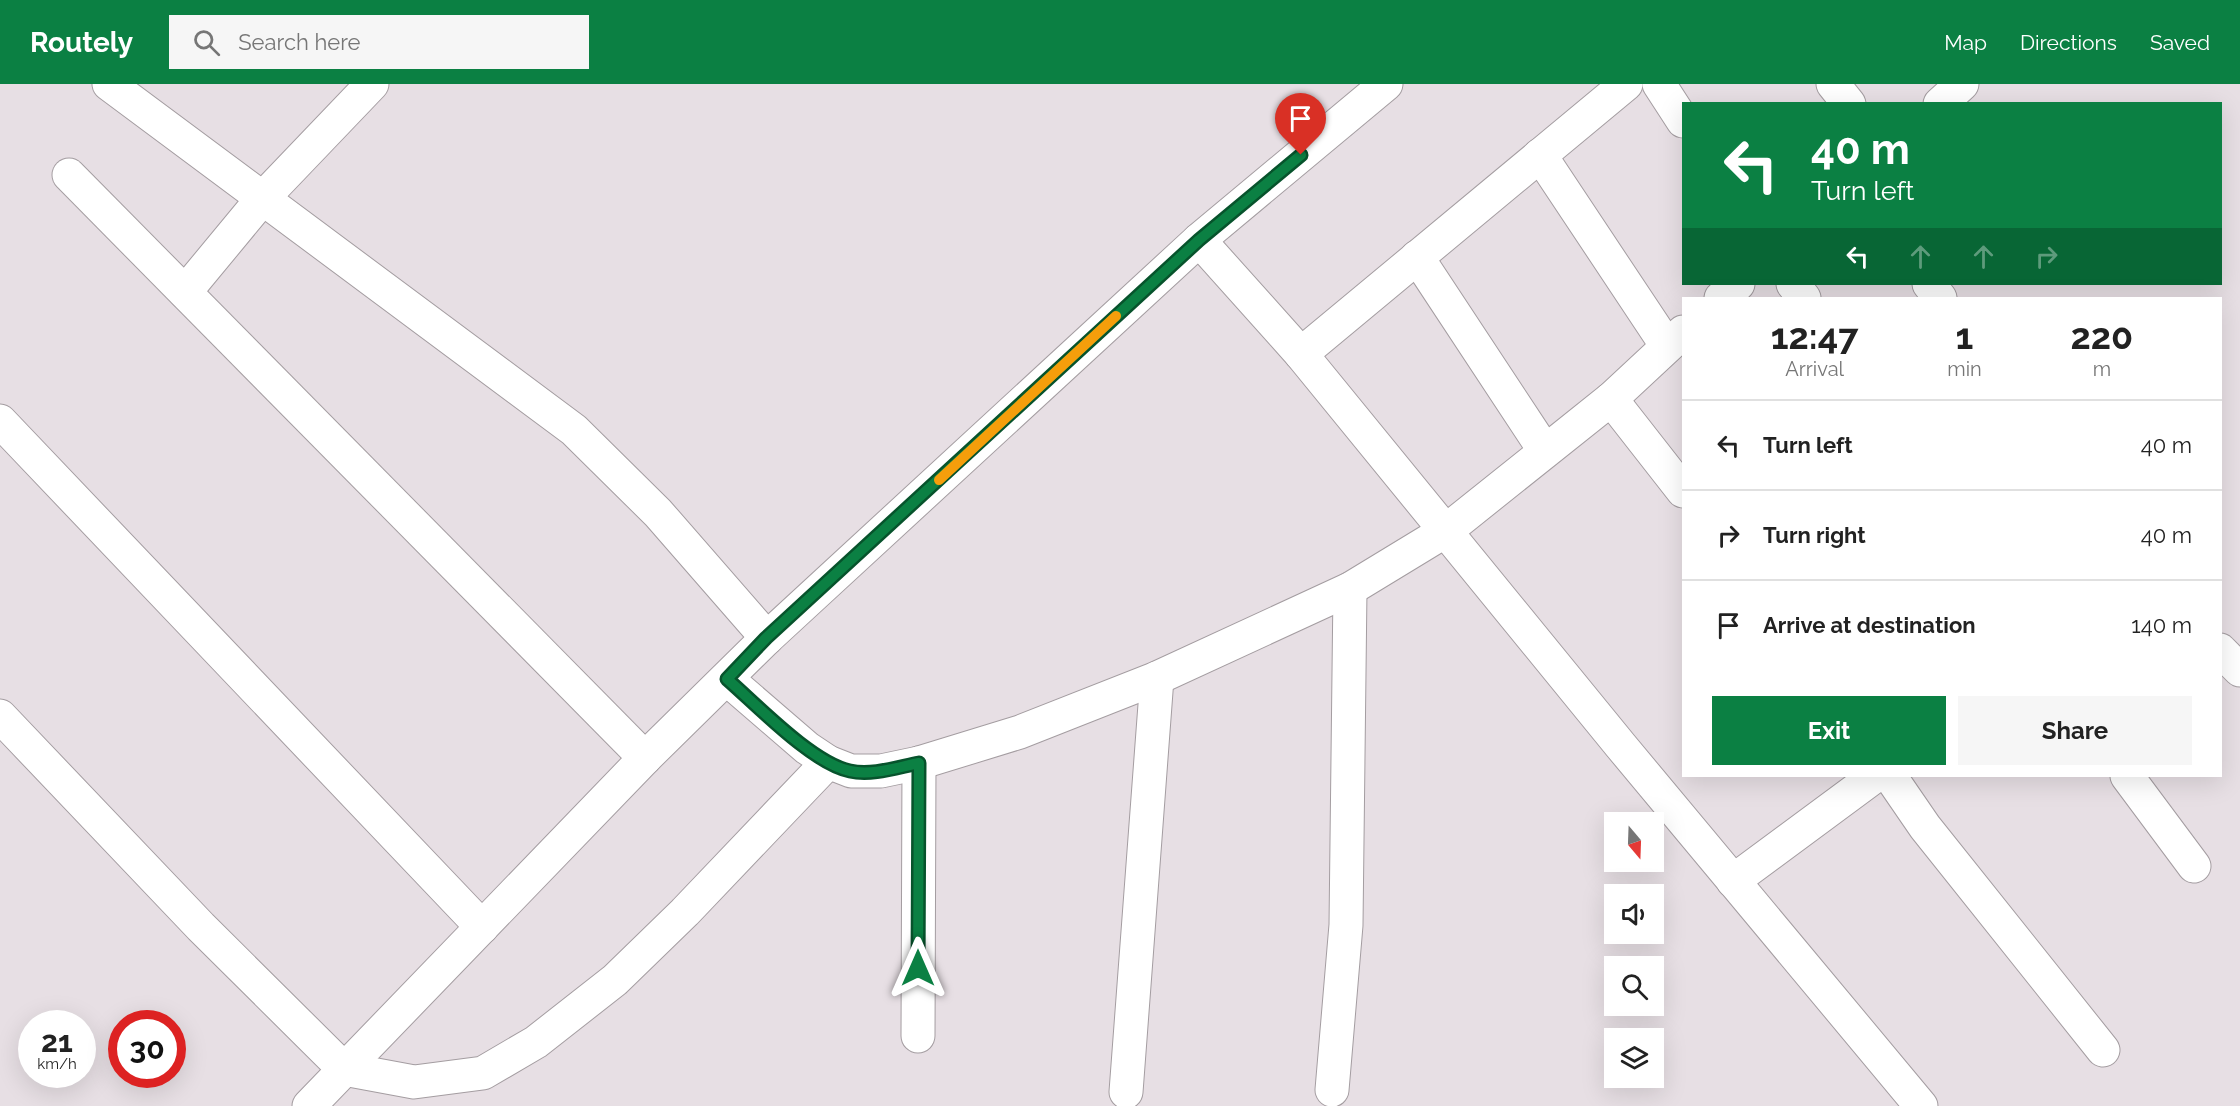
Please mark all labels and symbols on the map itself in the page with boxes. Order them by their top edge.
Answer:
pin [1275,93,1326,155]
north arrow [1604,812,1664,872]
position arrow [886,936,950,1000]
speed limit sign: 30 [108,1010,186,1088]

